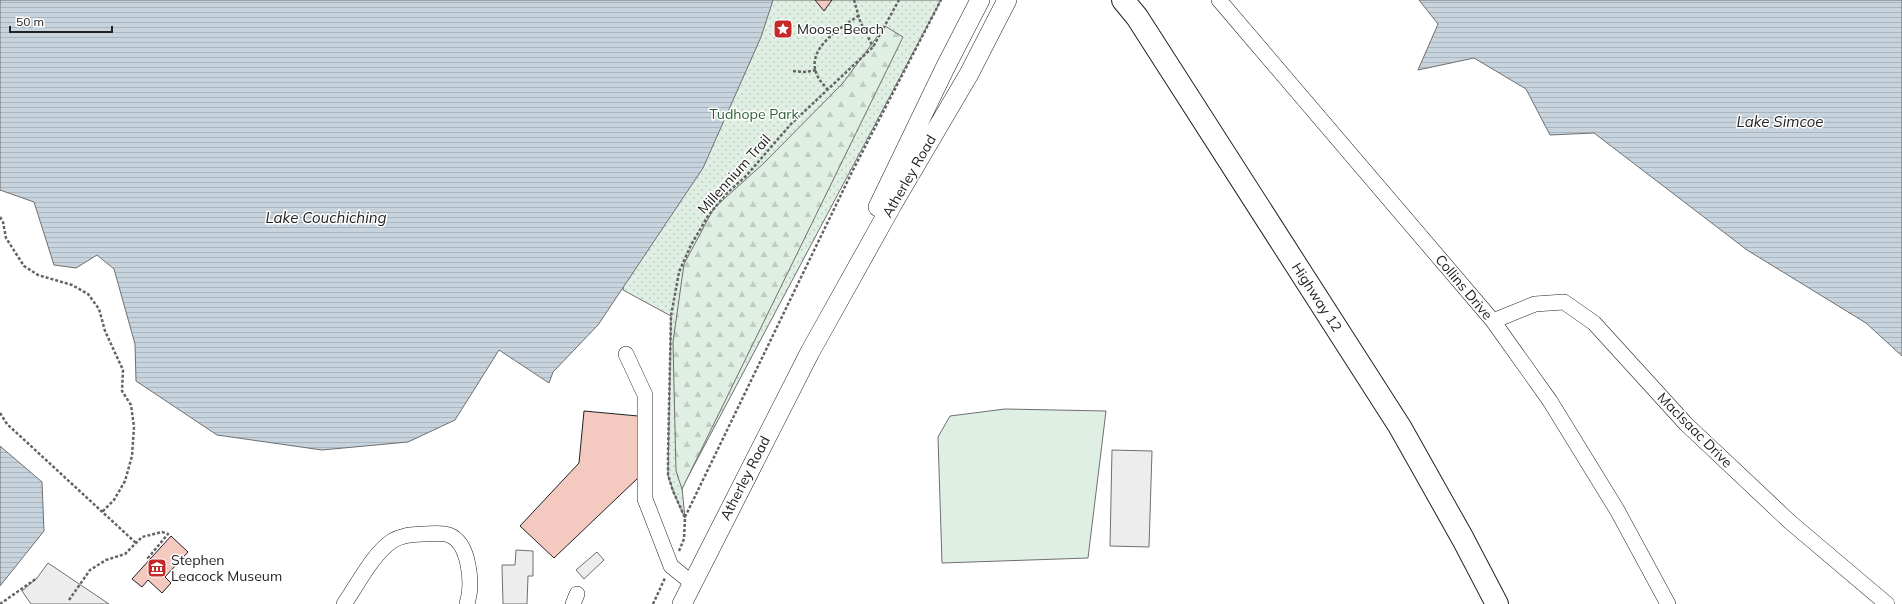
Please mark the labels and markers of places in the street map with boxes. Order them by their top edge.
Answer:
place icon: Moose Beach [772,18,794,40]
place label: Moose Beach [797,20,884,38]
place label: Stephen Leacock Museum [171,551,282,585]
museum icon: Stephen Leacock Museum [146,557,168,579]

